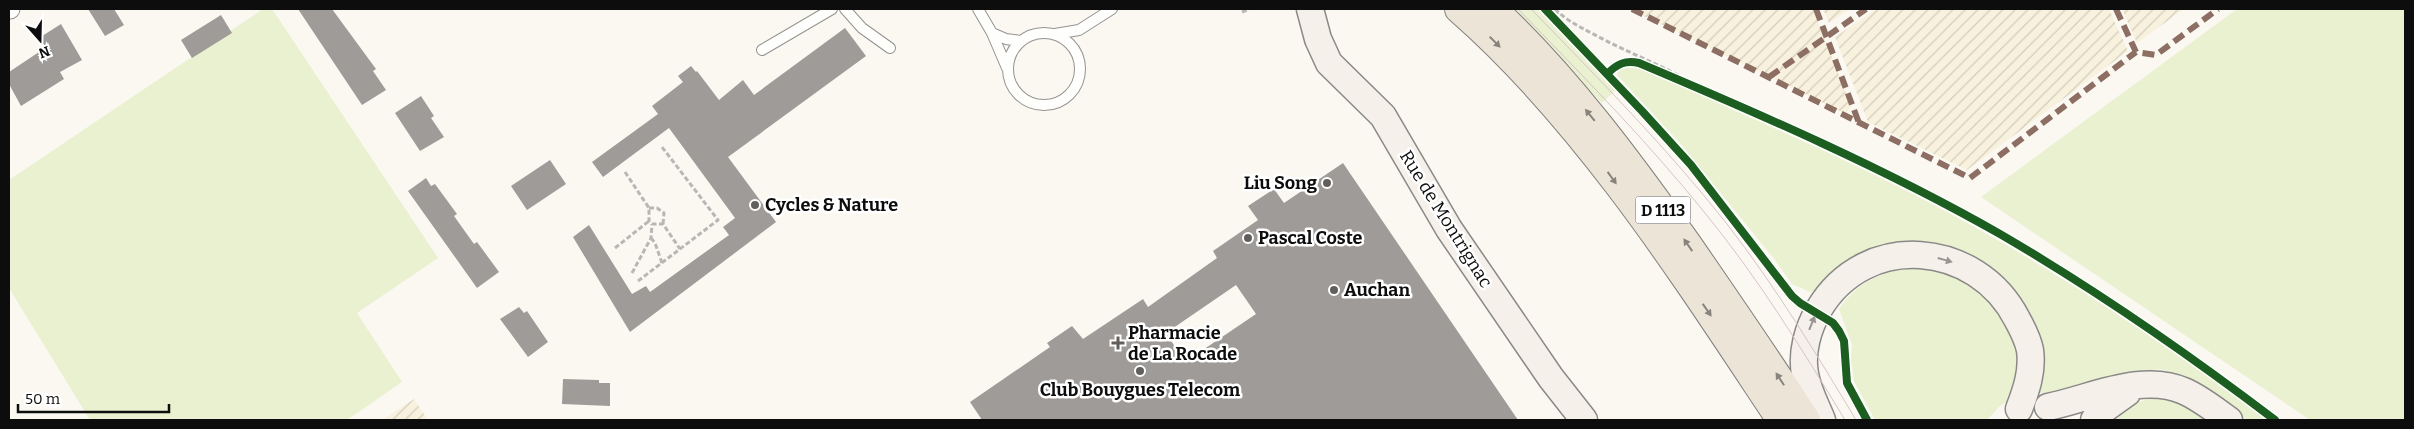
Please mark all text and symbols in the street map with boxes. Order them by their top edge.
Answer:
north arrow [15,15,65,65]
one-way arrow [1489,36,1501,48]
text: N [36,42,52,62]
one-way arrow [1585,109,1596,122]
street label: Rue de Montrignac [1395,146,1497,292]
one-way arrow [1607,171,1618,184]
place label: Liu Song [1244,172,1318,194]
marker: Liu Song [1321,177,1333,189]
place label: Cycles & Nature [765,194,898,216]
road number: D 1113 [1636,196,1690,224]
marker: Cycles & Nature [749,199,761,211]
place label: Pascal Coste [1258,227,1363,249]
marker: Pascal Coste [1242,232,1254,244]
one-way arrow [1683,238,1693,252]
one-way arrow [1938,256,1953,264]
place label: Auchan [1344,279,1410,301]
marker: Auchan [1328,284,1340,296]
one-way arrow [1702,303,1712,317]
one-way arrow [1809,316,1817,331]
place label: Pharmacie de La Rocade [1128,322,1237,365]
marker: Pharmacie de La Rocade [1112,337,1124,349]
marker: Club Bouygues Telecom [1134,365,1146,377]
one-way arrow [1775,373,1785,386]
place label: Club Bouygues Telecom [1040,379,1240,401]
scale bar [18,382,169,414]
text: 50 m [25,390,61,408]

